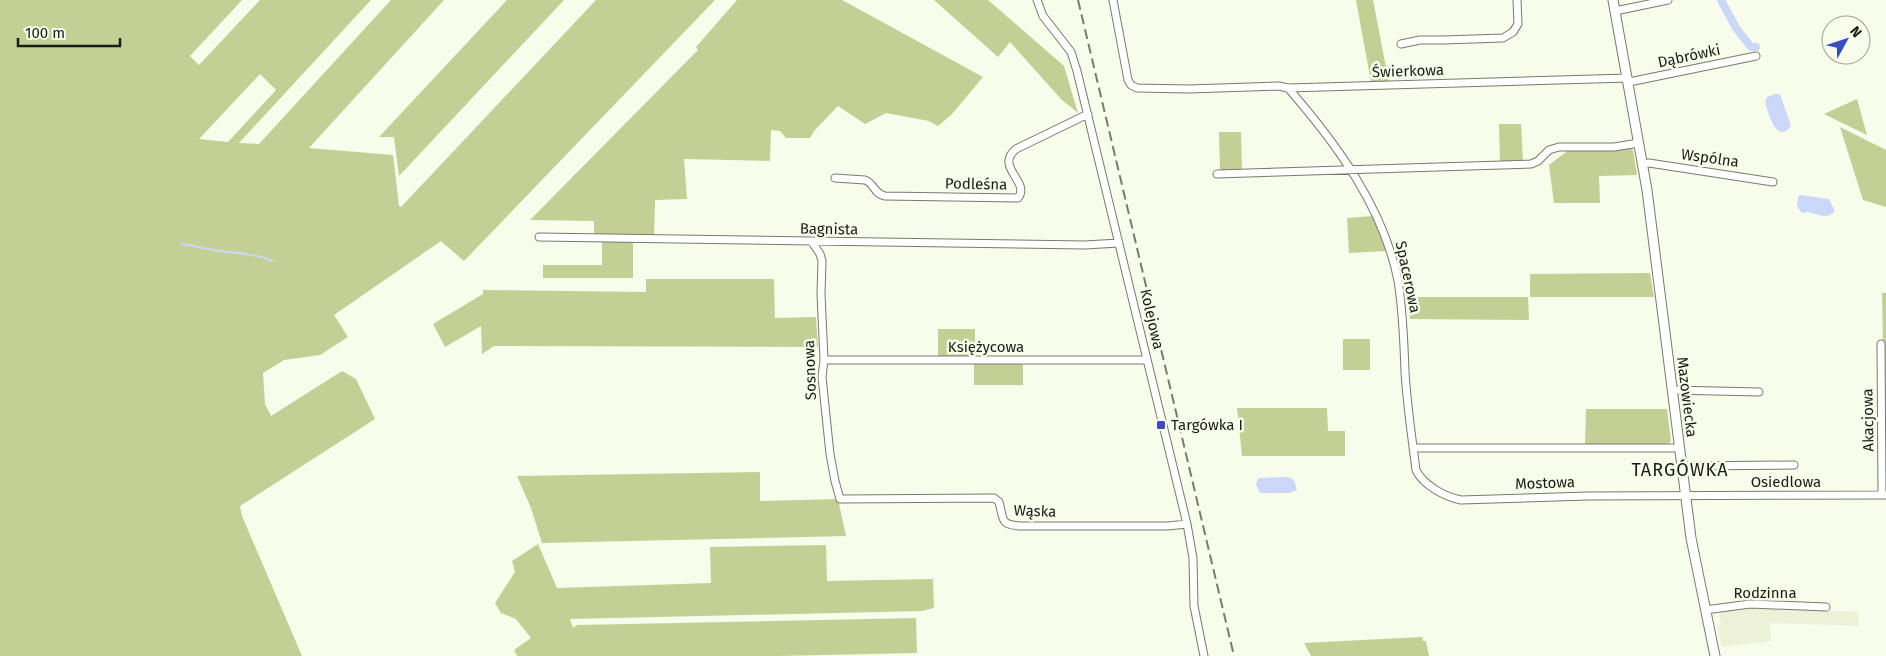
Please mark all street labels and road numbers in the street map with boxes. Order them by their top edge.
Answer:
street label: Dąbrówki [1656,41,1722,71]
street label: Świerkowa [1372,61,1444,81]
street label: Wspólna [1680,145,1740,171]
street label: Podleśna [945,174,1007,194]
street label: Bagnista [800,219,858,239]
street label: Spacerowa [1392,239,1424,315]
street label: Kolejowa [1136,287,1168,351]
street label: Księżycowa [948,338,1024,356]
street label: Sosnowa [800,340,820,400]
street label: Mazowiecka [1673,356,1701,438]
street label: Akacjowa [1858,388,1878,452]
street label: Mostowa [1515,473,1575,493]
street label: Osiedlowa [1751,473,1821,491]
street label: Wąska [1013,501,1057,521]
street label: Rodzinna [1733,584,1797,602]

